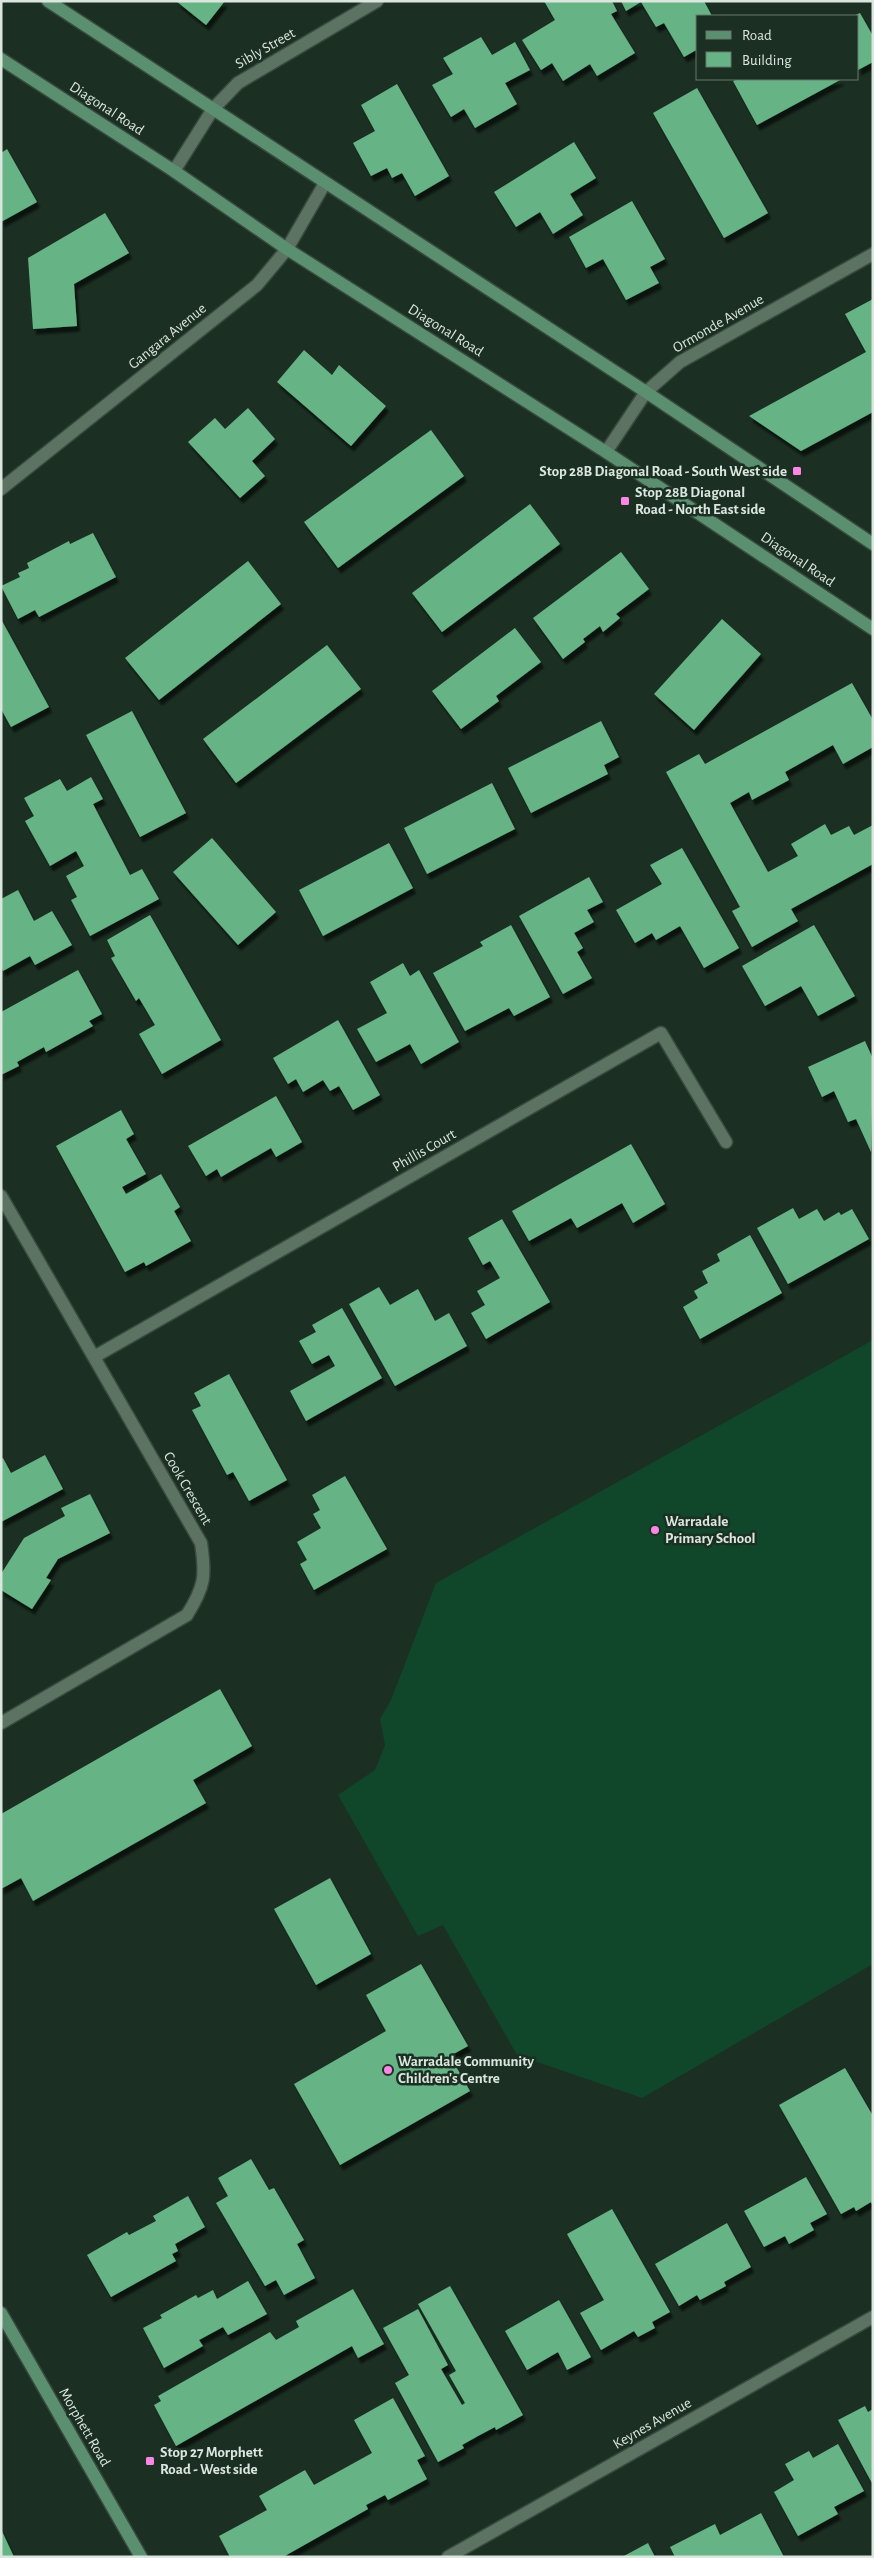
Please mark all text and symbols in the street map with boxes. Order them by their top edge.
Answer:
legend [696,15,859,80]
street label: Sibly Street [233,25,298,72]
text: Road [742,28,772,43]
text: Building [742,53,792,68]
street label: Diagonal Road [67,79,147,138]
street label: Ormonde Avenue [670,291,766,355]
street label: Gangara Avenue [126,301,209,372]
street label: Diagonal Road [406,301,486,360]
place label: Stop 28B Diagonal Road - South West side [539,464,787,479]
marker: Stop 28B Diagonal Road - South West side [791,465,803,477]
place label: Stop 28B Diagonal Road - North East side [635,485,765,517]
marker: Stop 28B Diagonal Road - North East side [619,495,631,507]
street label: Diagonal Road [758,529,838,590]
street label: Phillis Court [390,1126,459,1175]
street label: Cook Crescent [161,1449,215,1527]
place label: Warradale Primary School [665,1514,756,1546]
marker: Warradale Primary School [649,1524,661,1536]
place label: Warradale Community Children's Centre [398,2054,534,2086]
marker: Warradale Community Children's Centre [382,2064,394,2076]
street label: Morphett Road [56,2385,113,2469]
street label: Keynes Avenue [611,2395,694,2452]
place label: Stop 27 Morphett Road - West side [160,2445,263,2477]
marker: Stop 27 Morphett Road - West side [144,2455,156,2467]

